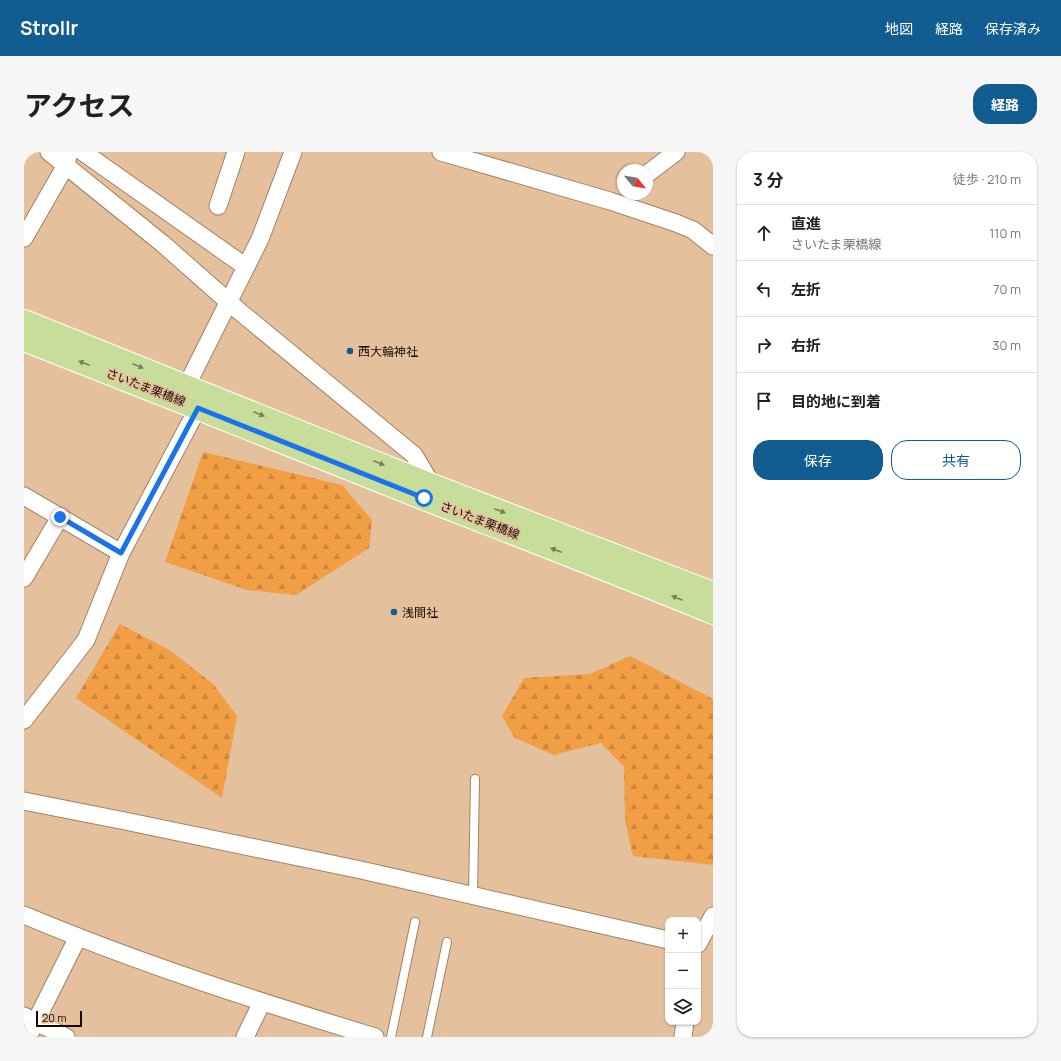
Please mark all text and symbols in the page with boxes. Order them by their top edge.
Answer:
text: Strollr [20,15,78,41]
text: 地図 [885,19,913,38]
text: 経路 [935,19,963,38]
text: 保存済み [985,19,1041,38]
button: 経路 [973,84,1037,124]
text: アクセス [24,86,135,124]
north arrow [617,164,653,200]
text: 3 分 [753,168,783,191]
text: 徒歩 · 210 m [953,170,1021,188]
text: 直進 [791,213,821,234]
icon: ahead [753,222,775,244]
text: 110 m [989,224,1021,242]
text: さいたま栗橋線 [791,235,882,253]
icon: left [753,278,775,300]
text: 左折 [791,279,821,300]
text: 70 m [993,280,1021,298]
icon: right [753,334,775,356]
text: 右折 [791,335,821,356]
text: 30 m [992,336,1021,354]
place label: 西大輪神社 [358,343,418,360]
marker: 西大輪神社 [345,346,355,356]
one-way arrow [77,360,89,366]
one-way arrow [133,363,144,369]
street label: さいたま栗橋線 [104,364,188,410]
icon: arrive [753,390,775,412]
text: 目的地に到着 [791,391,881,412]
one-way arrow [253,412,265,418]
button: 保存 [753,440,883,480]
button: 共有 [891,440,1021,480]
one-way arrow [374,461,386,467]
route start [415,489,433,507]
street label: さいたま栗橋線 [438,497,522,543]
route end [51,508,69,526]
one-way arrow [495,509,507,515]
one-way arrow [550,546,562,552]
one-way arrow [670,595,682,601]
place label: 浅間社 [402,604,438,621]
marker: 浅間社 [389,607,399,617]
map controls [665,917,701,1025]
button: + [665,917,701,953]
button: − [665,953,701,989]
button: layers [665,989,701,1025]
scale bar [36,1009,82,1028]
text: 20 m [42,1010,67,1025]

